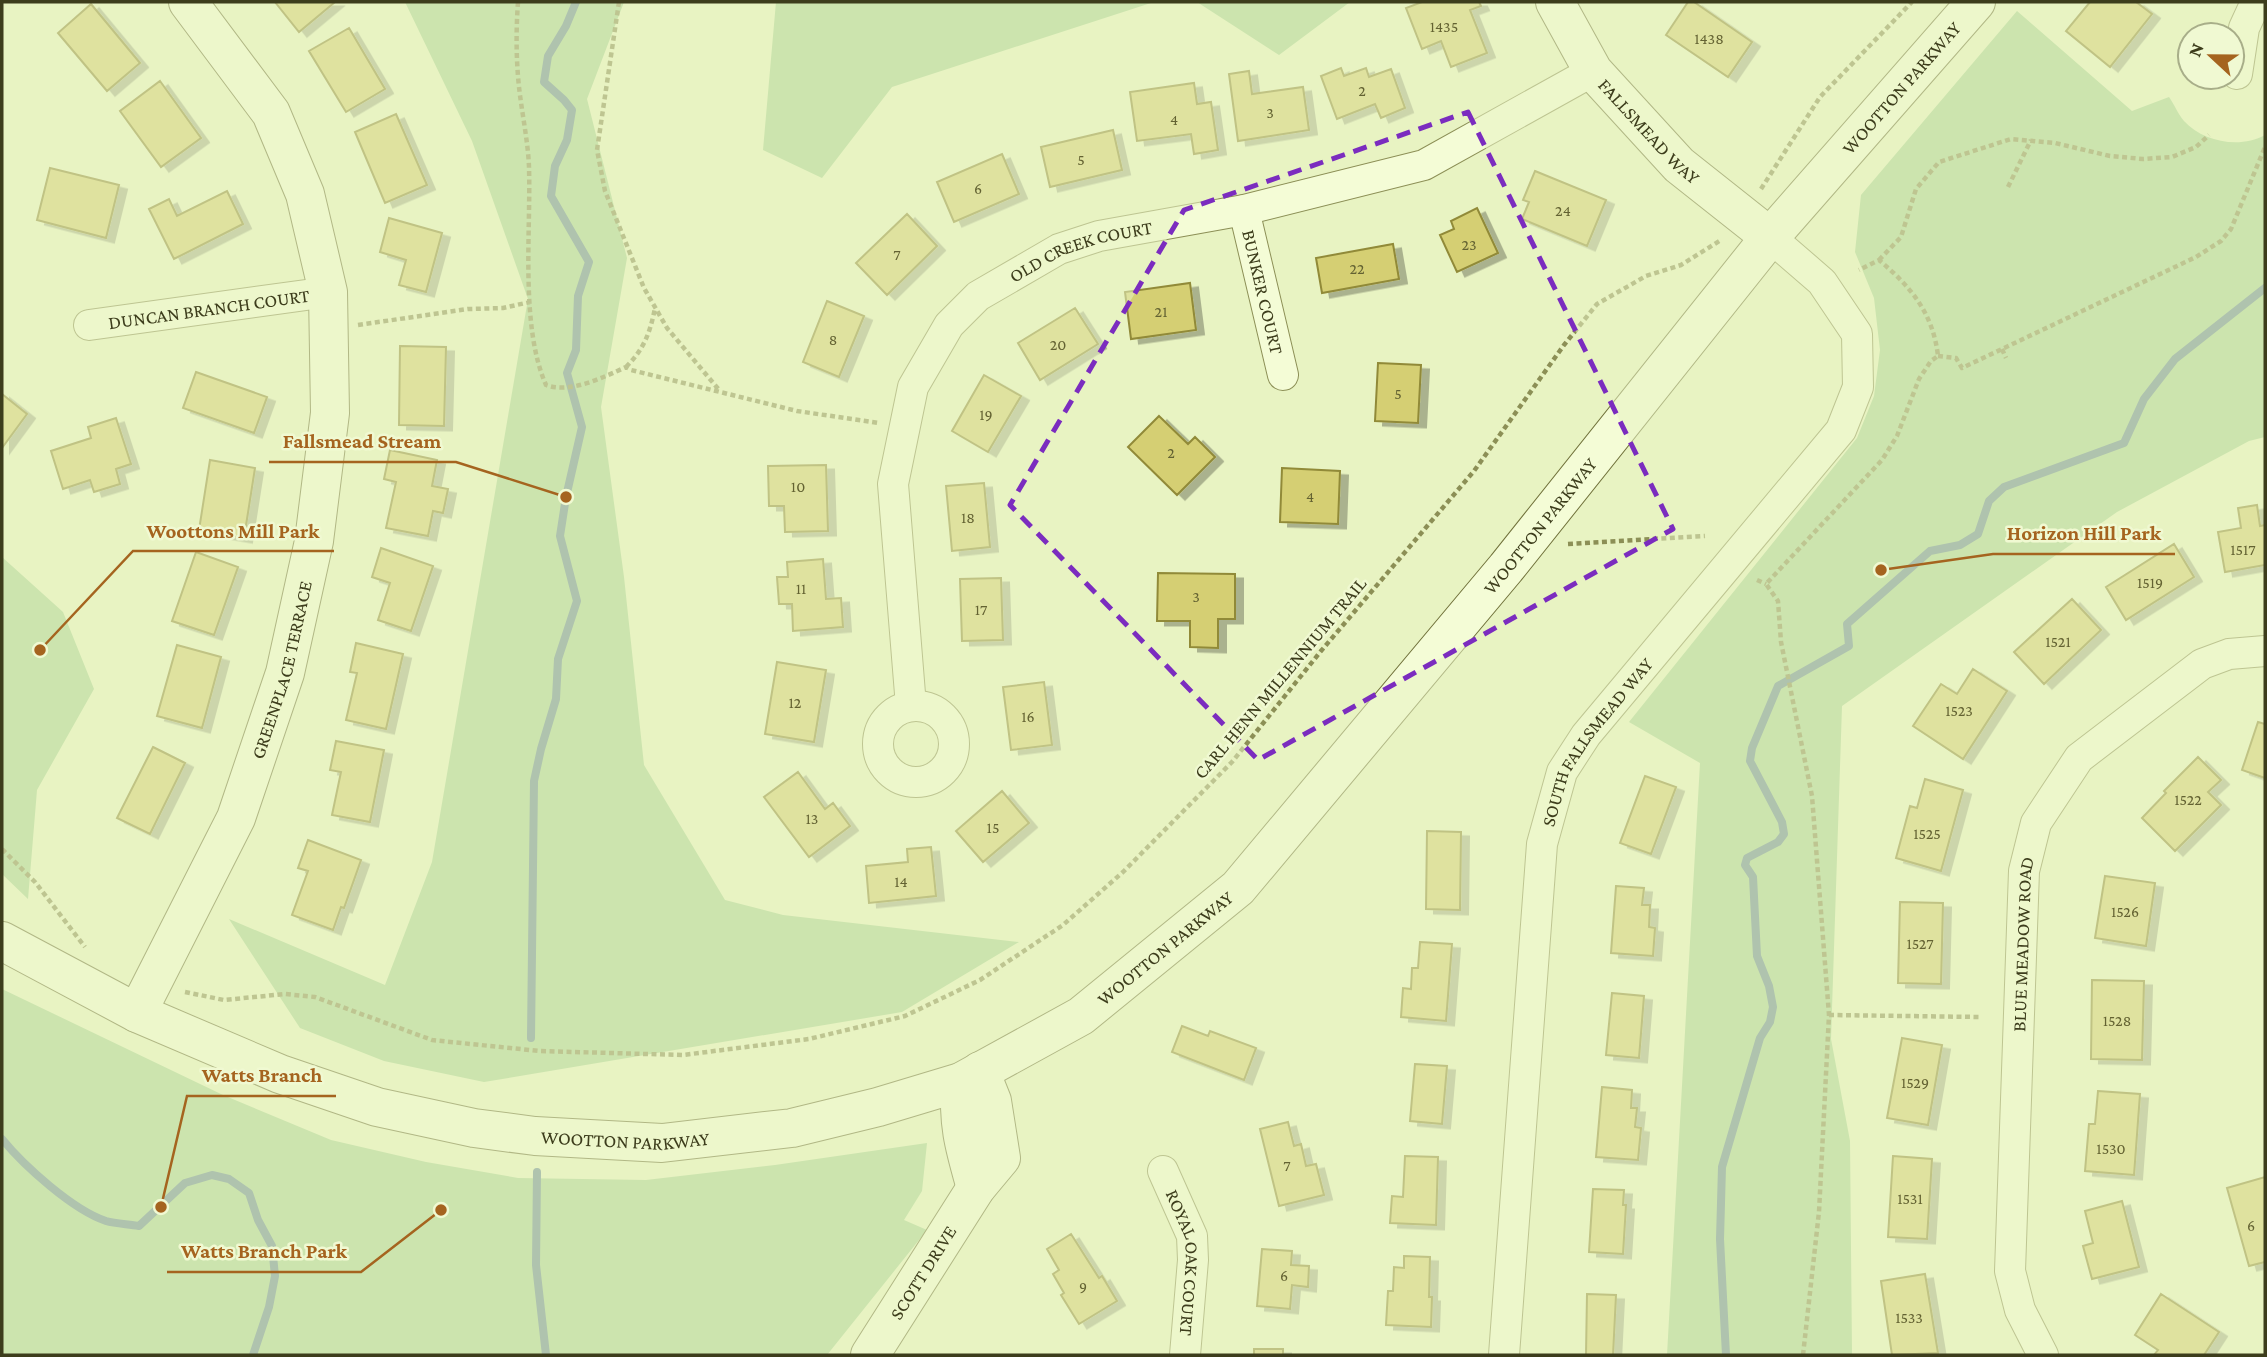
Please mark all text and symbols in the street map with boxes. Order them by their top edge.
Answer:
street label: WOOTTON PARKWAY [1837,16,1965,158]
house number: 1435 [1430,18,1458,35]
north arrow [2176,21,2246,91]
house number: 1438 [1694,30,1724,47]
text: N [2184,40,2208,60]
street label: FALLSMEAD WAY [1594,74,1705,188]
house number: 2 [1358,82,1366,99]
house number: 3 [1266,104,1274,121]
house number: 4 [1170,111,1178,128]
house number: 5 [1077,151,1085,168]
house number: 6 [974,180,982,197]
house number: 24 [1555,202,1571,219]
street label: OLD CREEK COURT [1005,216,1154,286]
street label: BUNKER COURT [1238,227,1288,357]
house number: 23 [1461,236,1477,253]
house number: 7 [893,246,901,263]
house number: 22 [1349,260,1365,277]
street label: DUNCAN BRANCH COURT [107,284,311,333]
house number: 21 [1155,303,1167,320]
house number: 8 [829,331,837,348]
house number: 20 [1050,336,1066,353]
house number: 5 [1394,385,1402,402]
house number: 19 [979,406,993,423]
callout: Fallsmead Stream [269,420,456,462]
text: Fallsmead Stream [283,429,441,453]
house number: 2 [1167,444,1175,461]
street label: WOOTTON PARKWAY [1478,452,1601,598]
house number: 10 [791,478,805,495]
house number: 4 [1306,488,1314,505]
callout: Woottons Mill Park [133,509,334,551]
house number: 18 [961,509,975,526]
callout: Horizon Hill Park [1993,512,2175,554]
text: Woottons Mill Park [145,519,320,543]
text: Horizon Hill Park [2007,521,2162,545]
house number: 1517 [2230,541,2256,558]
street label: CARL HENN MILLENNIUM TRAIL [1190,573,1371,783]
house number: 1519 [2137,574,2163,591]
street label: GREENPLACE TERRACE [246,579,315,761]
house number: 11 [796,580,806,597]
house number: 3 [1192,588,1200,605]
house number: 17 [975,601,988,618]
house number: 1521 [2045,633,2071,650]
street label: SOUTH FALLSMEAD WAY [1537,653,1657,829]
house number: 12 [789,694,802,711]
house number: 1523 [1945,702,1973,719]
house number: 16 [1021,708,1035,725]
house number: 1522 [2174,791,2202,808]
house number: 13 [806,810,818,827]
house number: 15 [987,819,999,836]
house number: 1525 [1913,825,1941,842]
street label: BLUE MEADOW ROAD [2008,854,2038,1032]
house number: 14 [894,873,908,890]
street label: WOOTTON PARKWAY [1093,886,1238,1009]
house number: 1526 [2111,903,2139,920]
house number: 1527 [1906,935,1934,952]
house number: 1528 [2103,1012,2131,1029]
callout: Watts Branch [187,1054,336,1096]
text: Watts Branch [201,1063,322,1087]
house number: 1529 [1901,1074,1929,1091]
street label: WOOTTON PARKWAY [540,1126,711,1154]
house number: 1530 [2096,1140,2126,1157]
house number: 7 [1283,1157,1291,1174]
street label: ROYAL OAK COURT [1162,1186,1204,1337]
house number: 1531 [1897,1190,1923,1207]
house number: 6 [2247,1217,2255,1234]
street label: SCOTT DRIVE [885,1221,960,1323]
callout: Watts Branch Park [167,1230,361,1272]
text: Watts Branch Park [180,1239,348,1263]
house number: 6 [1280,1267,1288,1284]
house number: 9 [1079,1278,1087,1295]
house number: 1533 [1895,1309,1923,1326]

